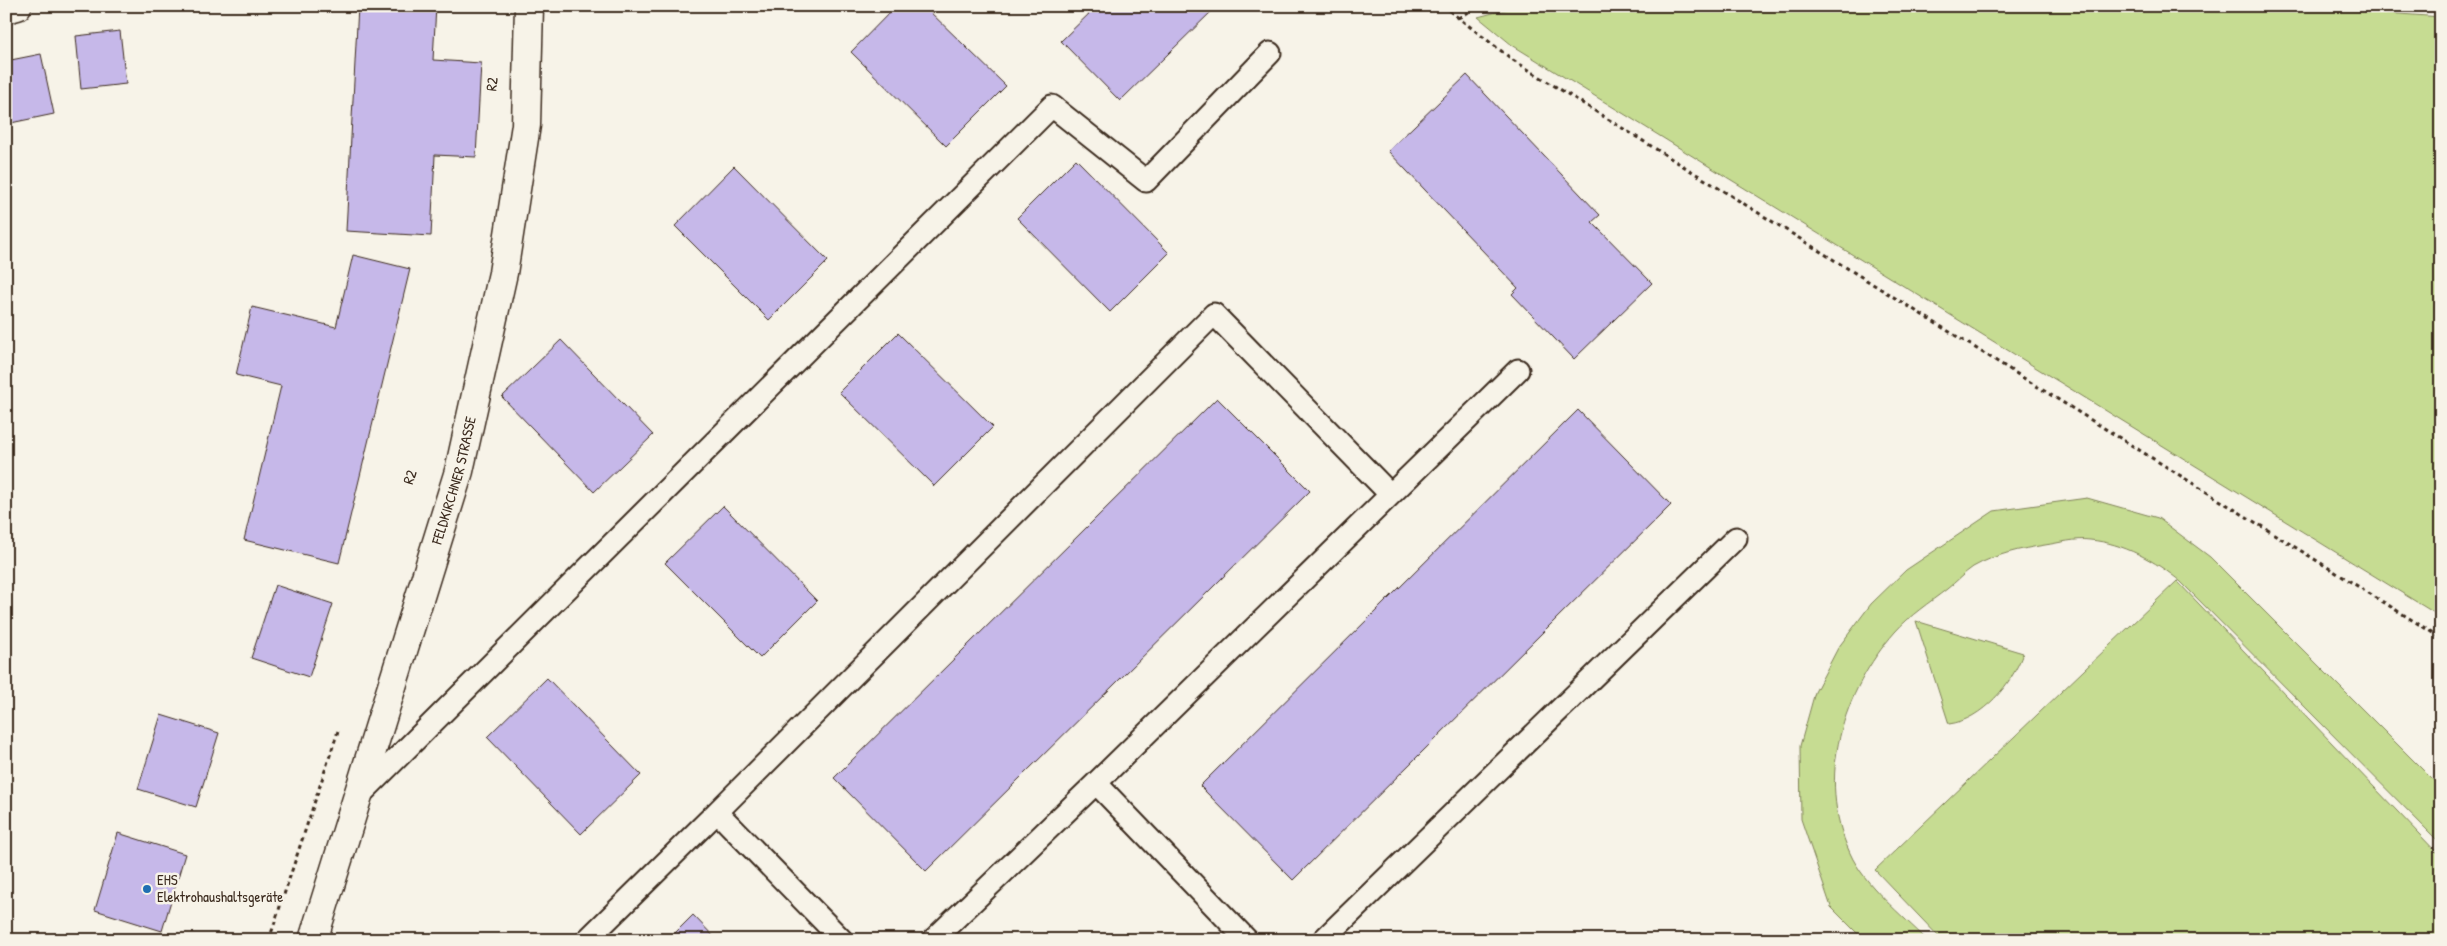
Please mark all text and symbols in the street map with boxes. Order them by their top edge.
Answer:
street label: R2 [480,76,503,92]
street label: FELDKIRCHNER STRASSE [426,414,481,548]
street label: R2 [397,467,422,487]
place label: EHS Elektrohaushaltsgeräte [157,869,283,907]
marker: EHS Elektrohaushaltsgeräte [141,883,153,895]

